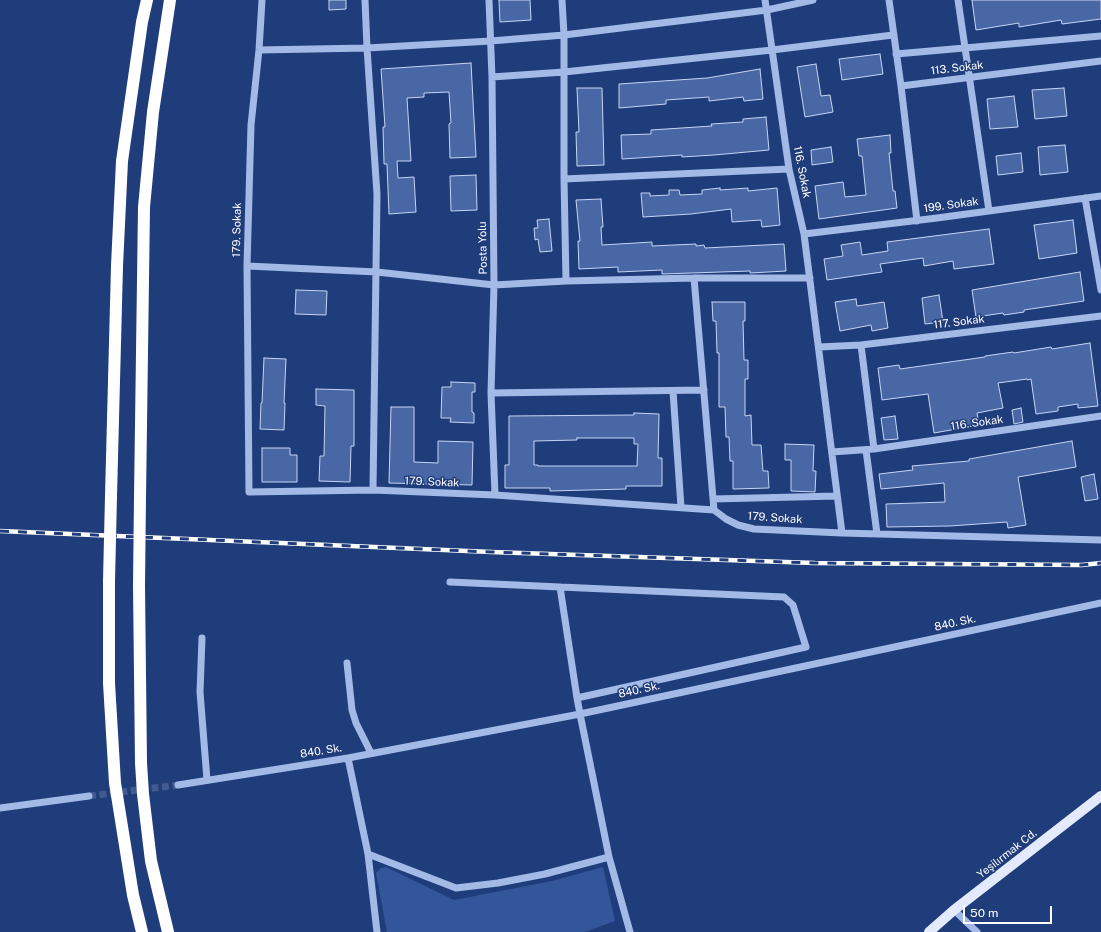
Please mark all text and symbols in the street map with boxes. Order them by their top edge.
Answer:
street label: 113. Sokak [930,58,984,78]
street label: 116. Sokak [790,145,814,199]
street label: 199. Sokak [923,195,979,215]
street label: 179. Sokak [230,203,244,257]
street label: Posta Yolu [476,221,490,275]
street label: 117. Sokak [933,312,985,332]
street label: 116. Sokak [950,413,1004,433]
street label: 179. Sokak [404,474,460,490]
street label: 179. Sokak [747,510,803,526]
street label: 840. Sk. [933,612,977,634]
street label: 840. Sk. [617,679,661,701]
street label: 840. Sk. [299,741,343,761]
street label: Yeşilırmak Cd. [975,827,1039,881]
scale bar [965,898,1054,924]
text: 50 m [970,906,998,920]

